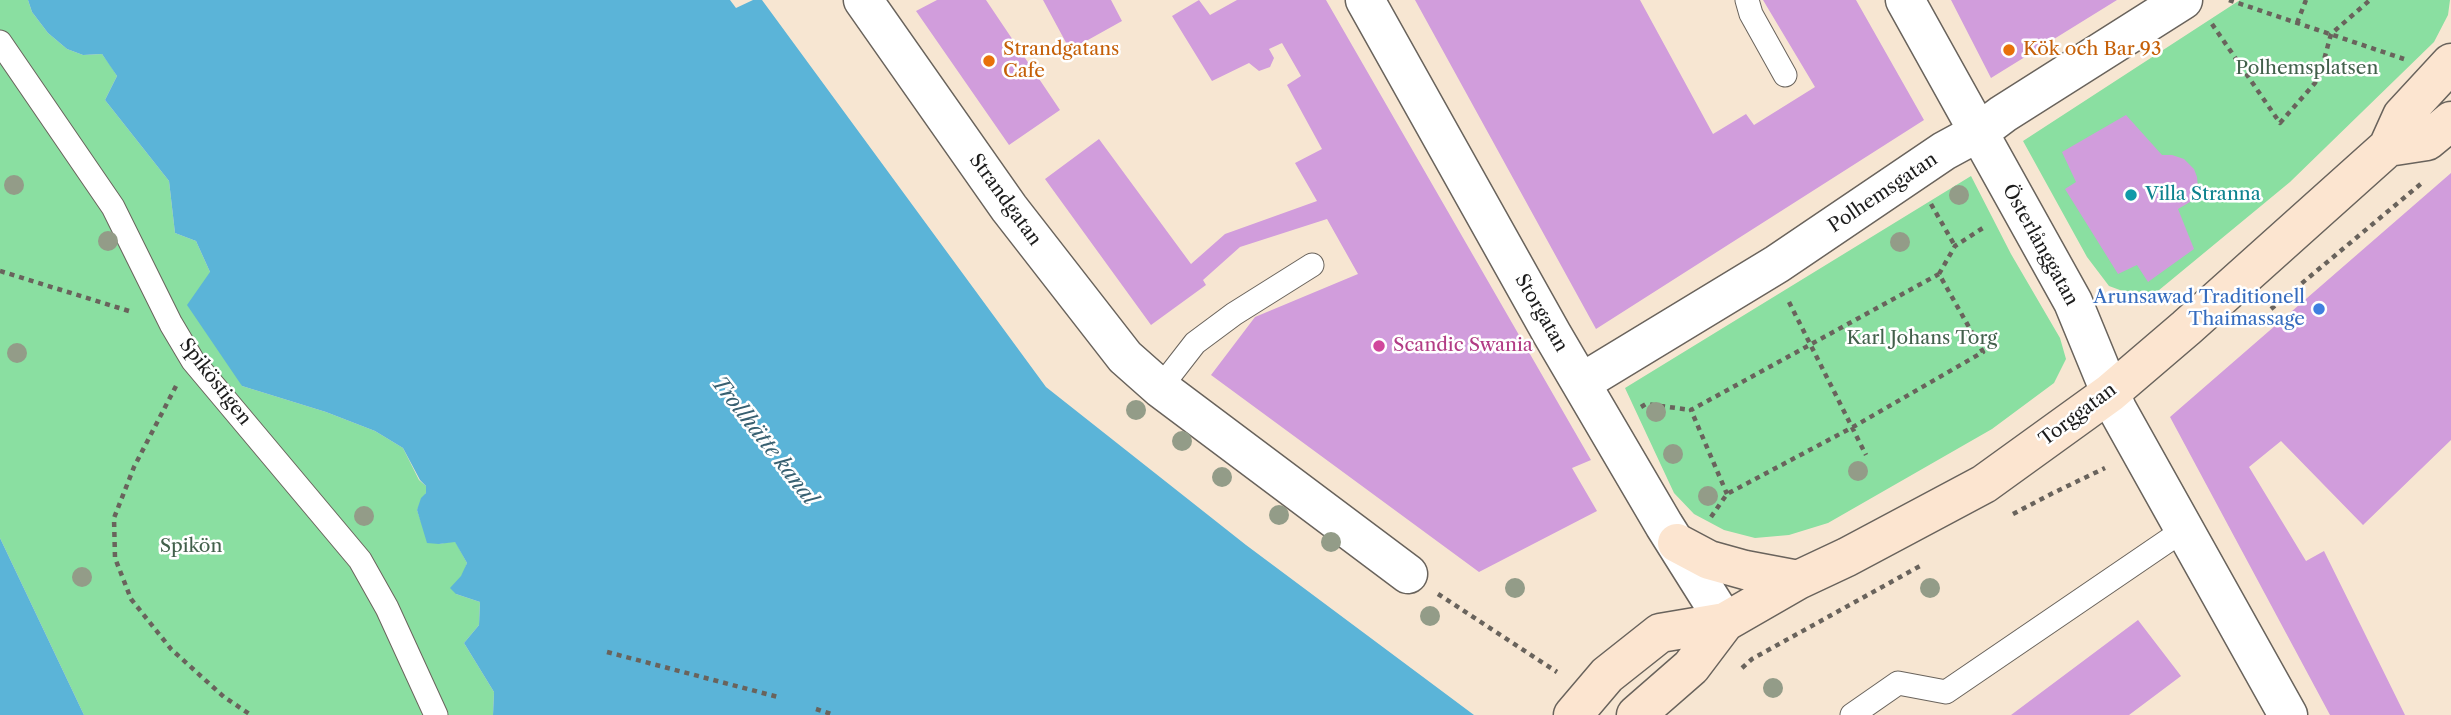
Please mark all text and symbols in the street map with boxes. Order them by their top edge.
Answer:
place label: Strandgatans Cafe [1003,39,1119,83]
place label: Kök och Bar 93 [2023,39,2161,61]
marker: Kök och Bar 93 [2001,42,2017,58]
marker: Strandgatans Cafe [981,53,997,69]
park label: Polhemsplatsen [2236,58,2378,80]
street label: Polhemsgatan [1824,148,1942,238]
street label: Strandgatan [964,150,1046,250]
street label: Österlånggatan [1997,180,2083,310]
place label: Villa Stranna [2145,184,2261,206]
marker: Villa Stranna [2123,187,2139,203]
street label: Storgatan [1510,270,1572,356]
place label: Arunsawad Traditionell Thaimassage [2093,287,2305,331]
marker: Arunsawad Traditionell Thaimassage [2311,301,2327,317]
park label: Karl Johans Torg [1847,328,1997,350]
street label: Spiköstigen [174,334,256,430]
place label: Scandic Swania [1393,335,1533,357]
marker: Scandic Swania [1371,338,1387,354]
water label: Trollhätte kanal [706,371,822,511]
street label: Torggatan [2035,379,2121,451]
park label: Spikön [160,536,222,558]

